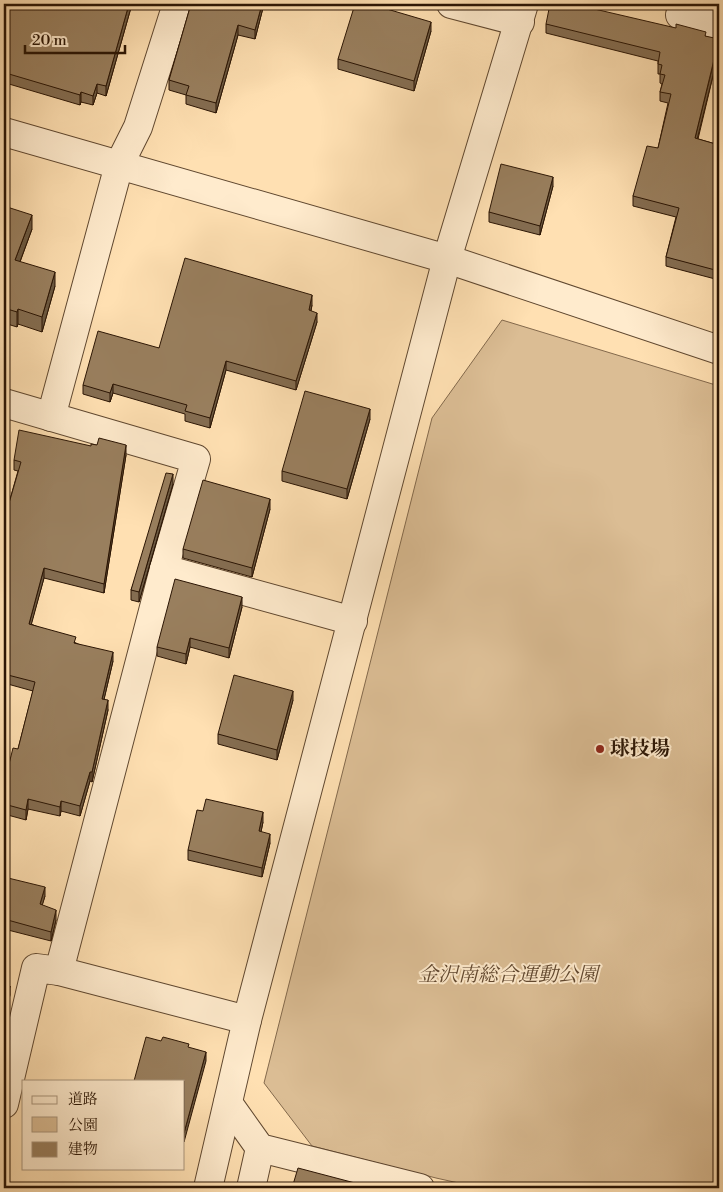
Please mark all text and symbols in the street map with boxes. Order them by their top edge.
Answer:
scale bar [25,22,125,54]
text: 20 m [32,31,67,50]
place label: 球技場 [610,737,670,762]
marker: 球技場 [594,743,606,755]
park label: 金沢南総合運動公園 [418,963,601,988]
legend [22,1080,185,1170]
text: 道路 [68,1090,98,1109]
text: 公園 [68,1116,98,1135]
text: 建物 [68,1140,98,1159]

